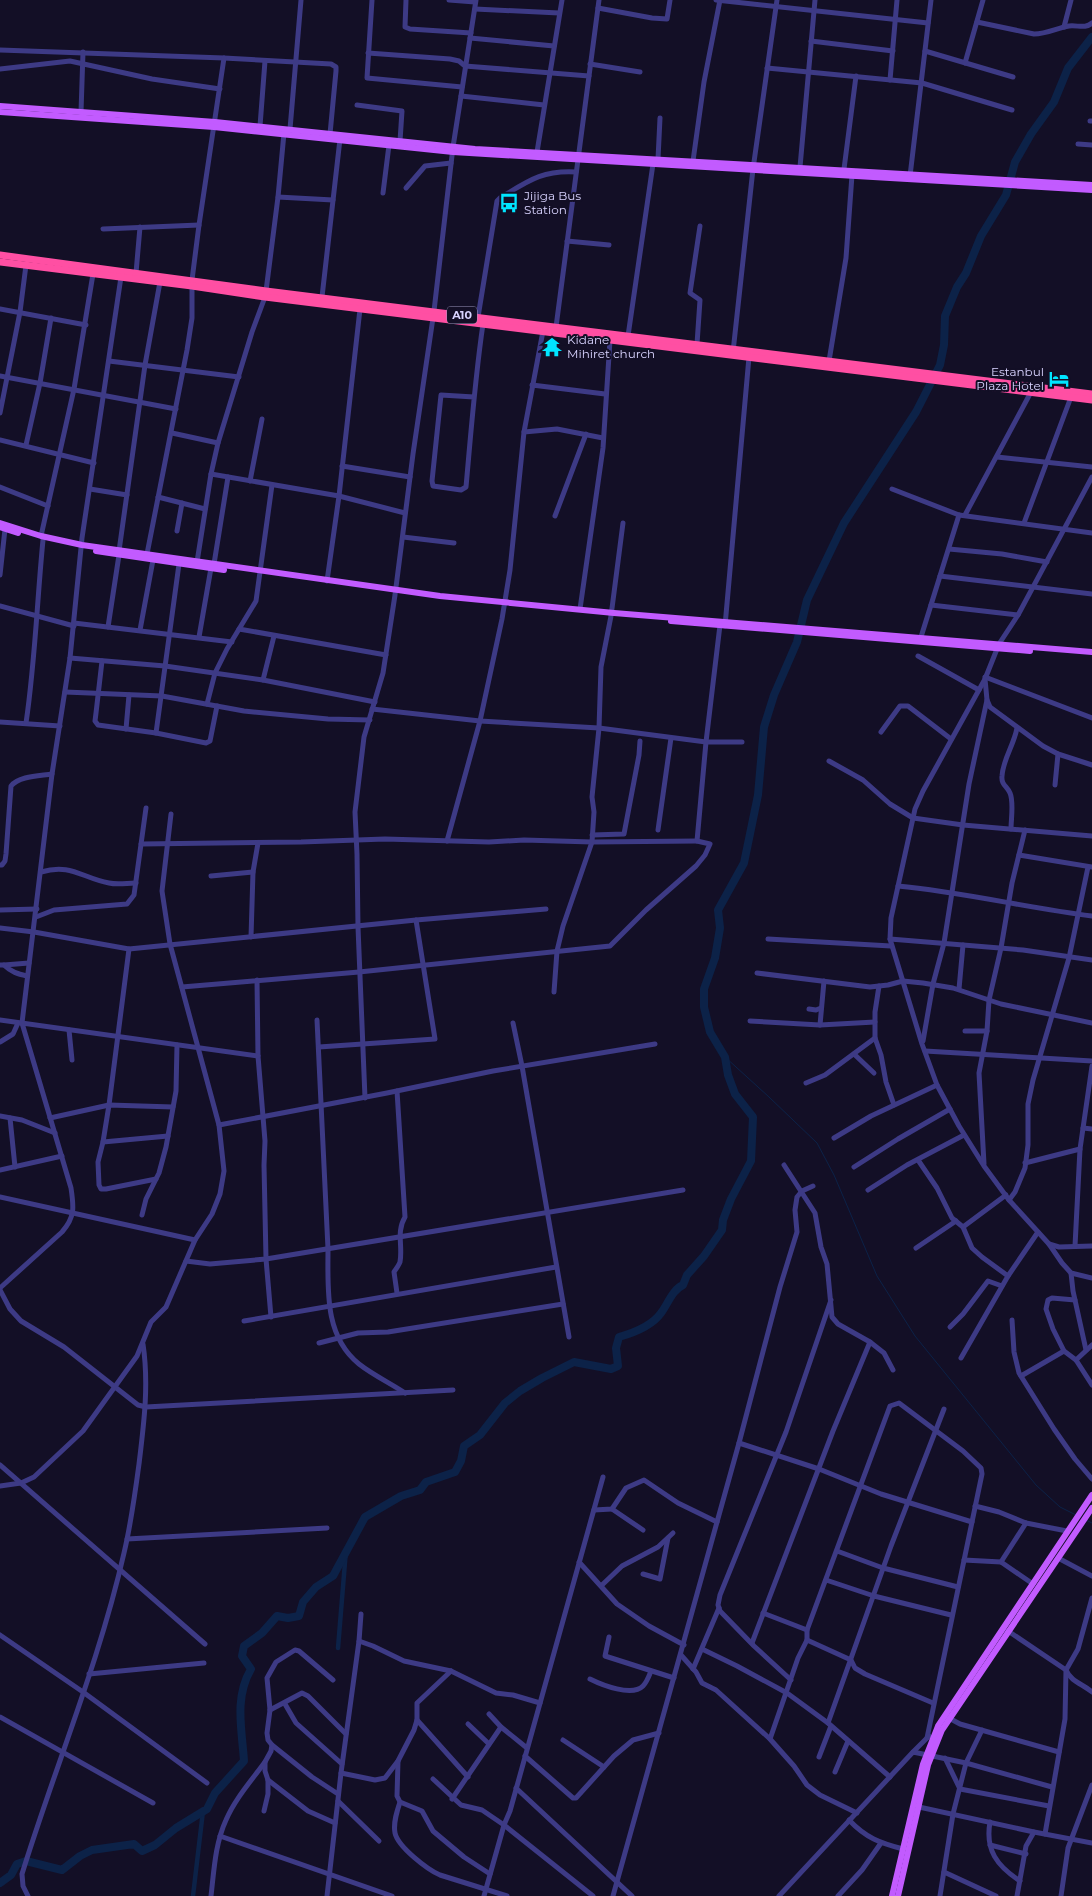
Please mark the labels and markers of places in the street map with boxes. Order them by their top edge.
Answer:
place label: Jijiga Bus Station [523,188,581,217]
bus stop icon: Jijiga Bus Station [498,192,520,214]
place label: Kidane Mihiret church [567,332,655,361]
temple icon: Kidane Mihiret church [541,336,563,358]
place label: Estanbul Plaza Hotel [976,364,1044,393]
hotel icon: Estanbul Plaza Hotel [1048,368,1070,390]

